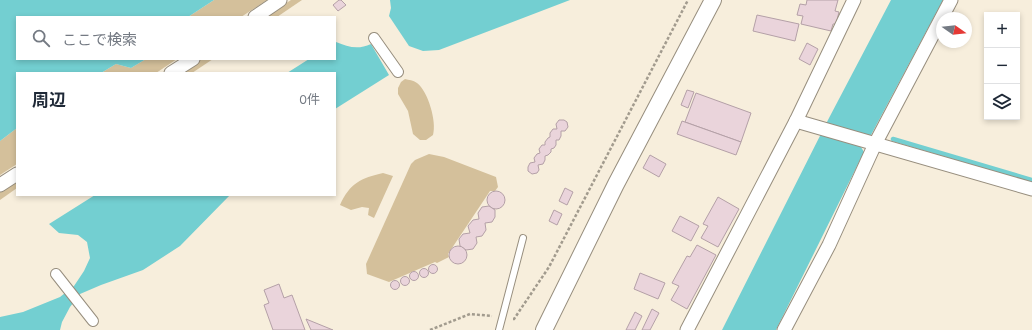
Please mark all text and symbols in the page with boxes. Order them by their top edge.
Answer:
north arrow [936,12,972,48]
map controls [984,12,1020,120]
button: + [984,12,1020,48]
search box [16,16,336,60]
icon: search [30,27,52,49]
text: ここで検索 [62,31,137,49]
button: − [984,48,1020,84]
button: layers [984,84,1020,120]
text: 周辺 [32,90,66,110]
text: 0件 [299,92,320,107]

